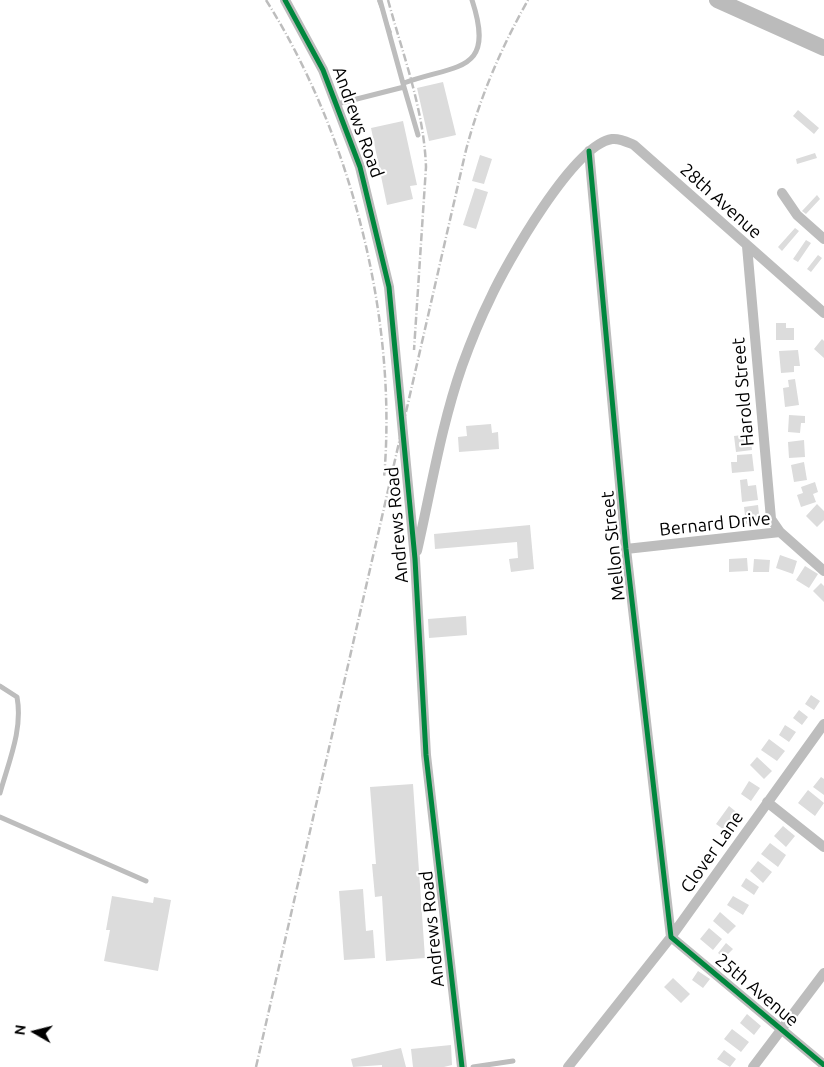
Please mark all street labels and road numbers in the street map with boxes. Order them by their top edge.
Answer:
street label: Andrews Road [328,64,388,180]
street label: 28th Avenue [676,159,766,243]
street label: Harold Street [728,337,758,447]
street label: Andrews Road [381,466,413,584]
street label: Mellon Street [596,490,630,602]
street label: Bernard Drive [658,507,772,541]
street label: Clover Lane [676,807,748,897]
street label: Andrews Road [415,870,449,988]
street label: 25th Avenue [711,949,803,1031]

